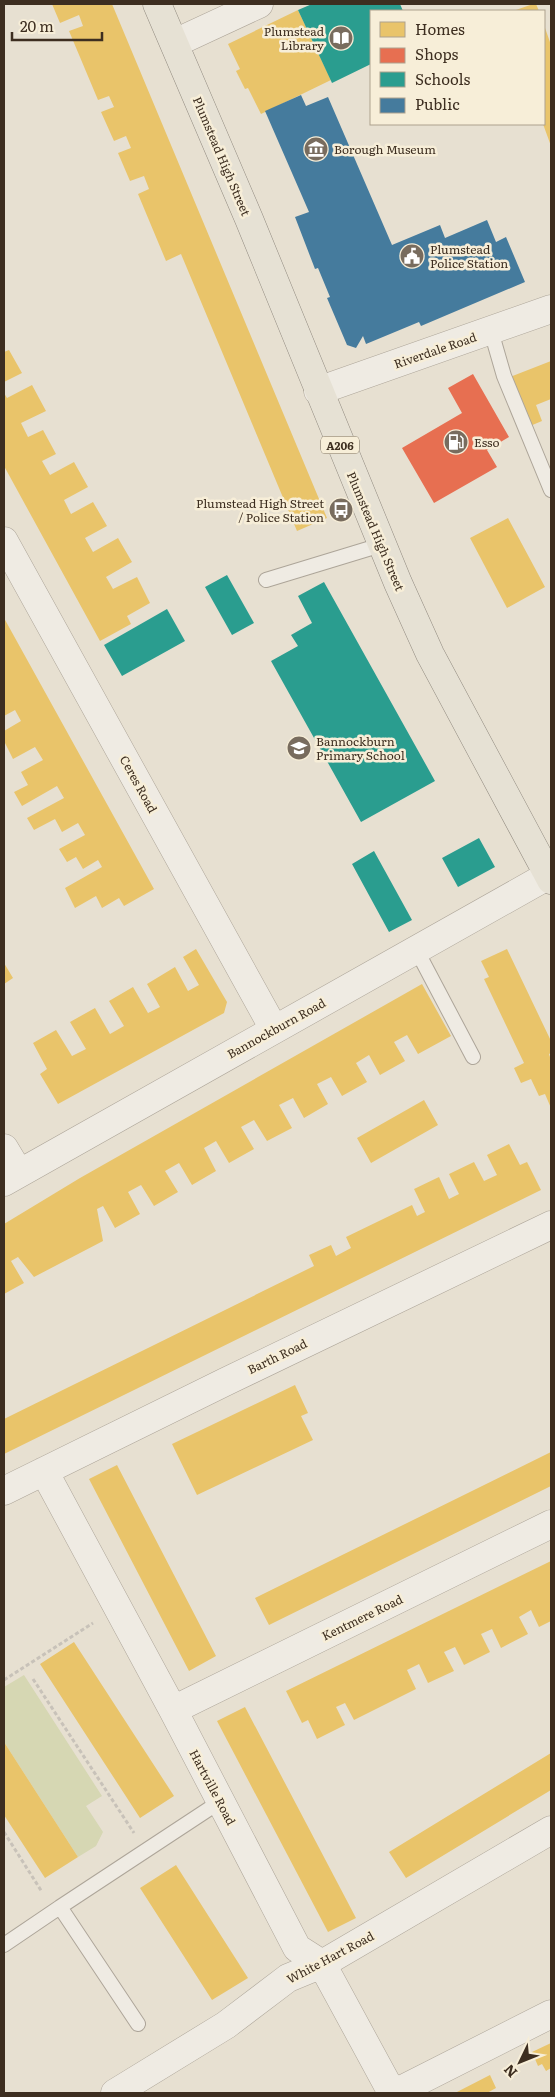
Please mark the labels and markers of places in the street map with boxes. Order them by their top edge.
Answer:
place label: Plumstead Library [264,22,325,54]
library icon: Plumstead Library [328,25,354,51]
museum icon: Borough Museum [303,136,329,162]
place label: Borough Museum [334,140,436,158]
place label: Plumstead Police Station [430,240,508,272]
public building icon: Plumstead Police Station [399,243,425,269]
fuel station icon: Esso [443,429,469,455]
place label: Esso [474,433,500,451]
place label: Plumstead High Street / Police Station [196,494,324,526]
bus stop icon: Plumstead High Street / Police Station [328,497,354,523]
place label: Bannockburn Primary School [316,732,405,764]
school or university icon: Bannockburn Primary School [286,735,312,761]

